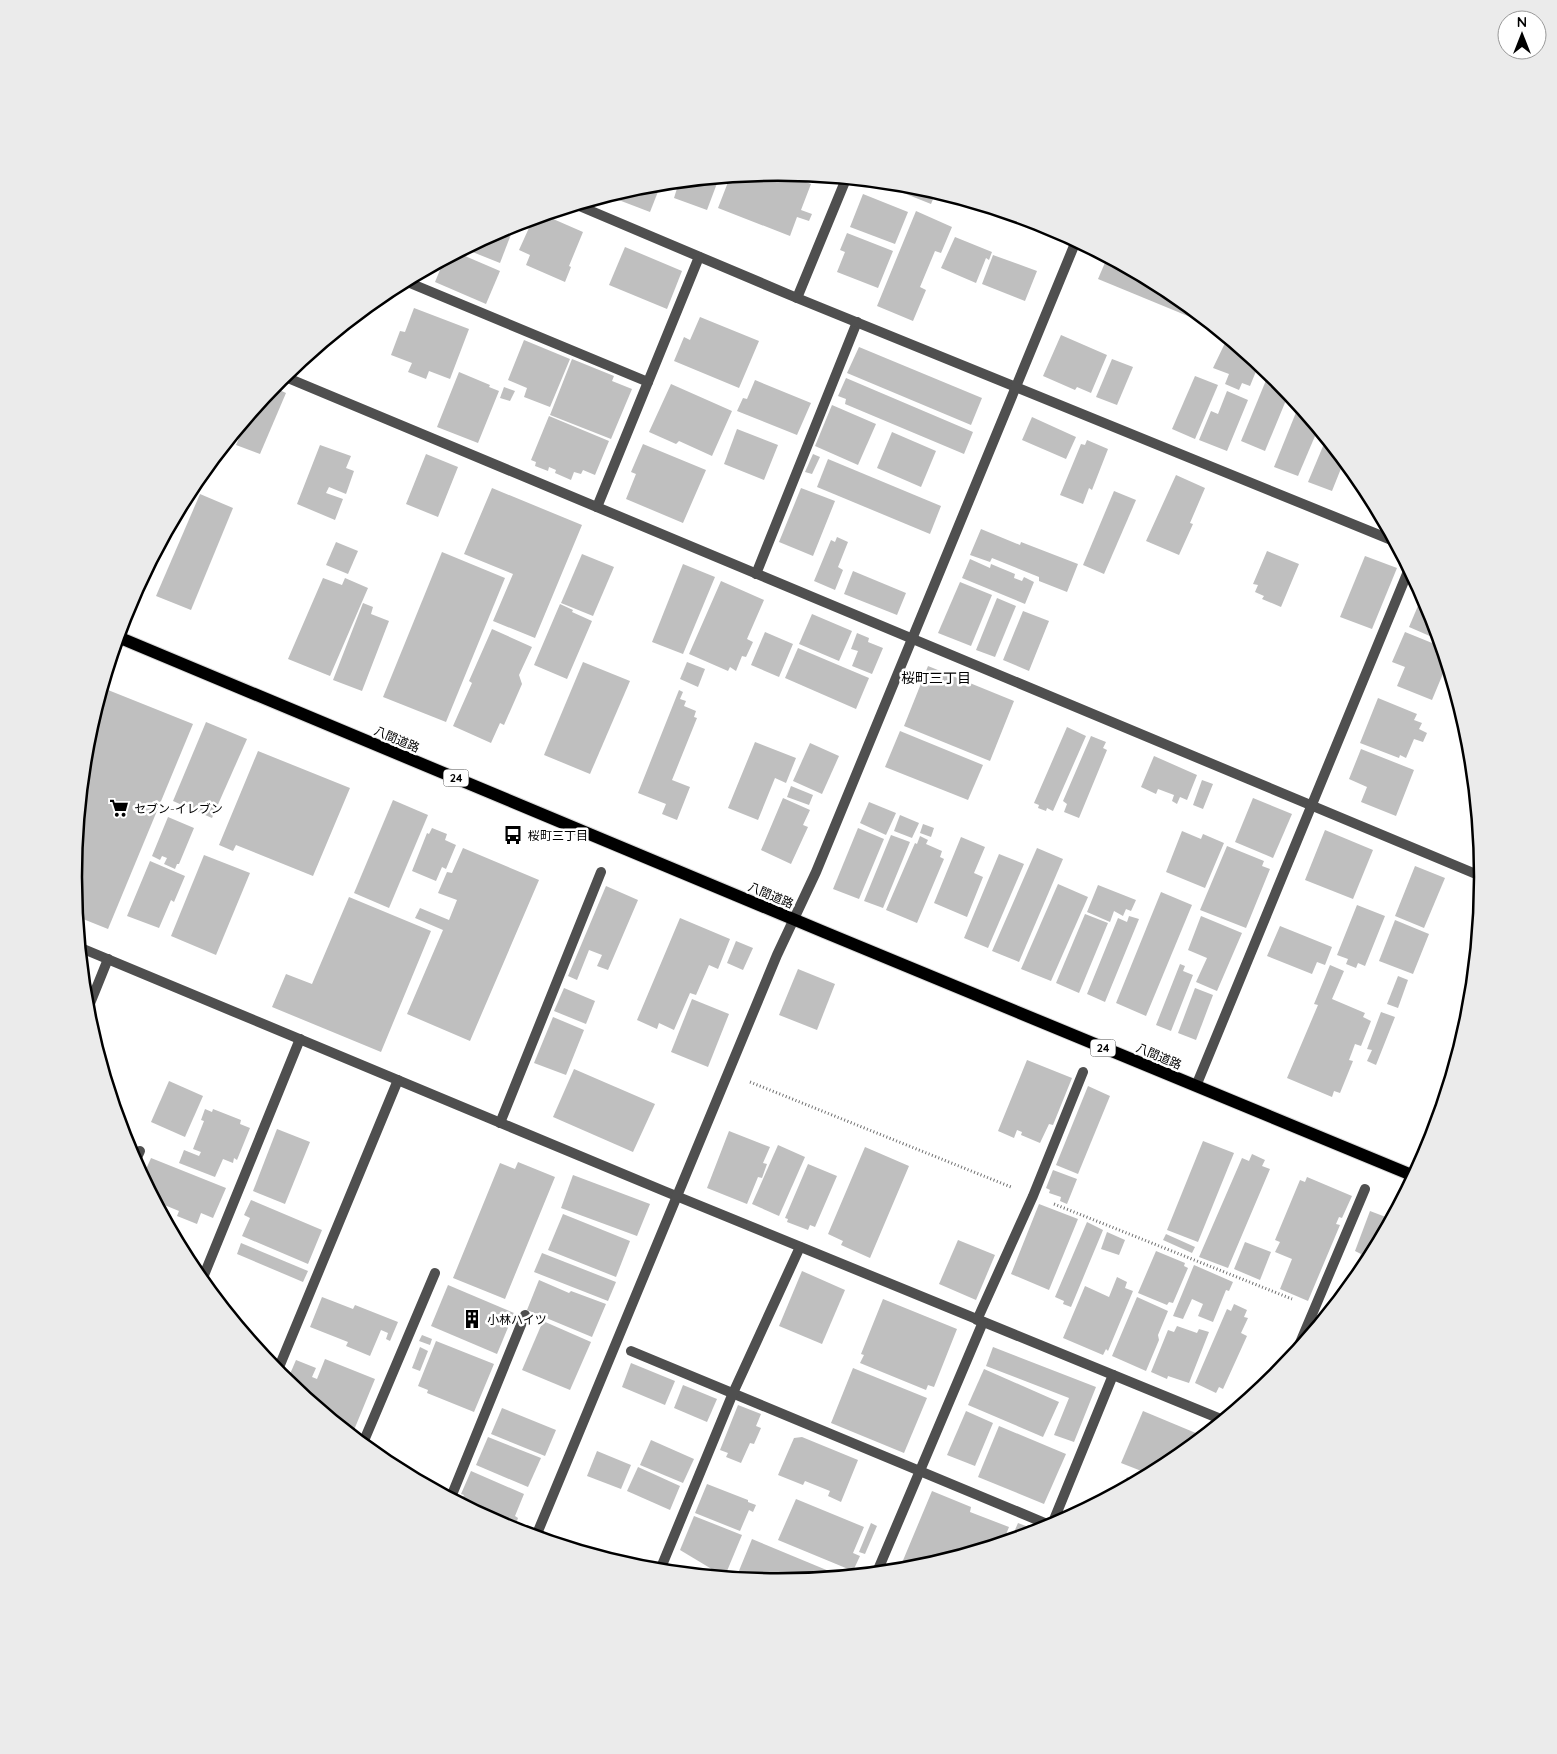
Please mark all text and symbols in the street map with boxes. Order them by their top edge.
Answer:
north arrow [1497,10,1547,60]
text: N [1517,13,1527,31]
district label: 桜町三丁目 [901,669,971,687]
street label: 八間道路 [372,723,422,755]
road number: 24 [444,770,468,786]
supermarket icon: セブン-イレブン [108,797,130,819]
place label: セブン-イレブン [134,801,223,816]
bus stop icon: 桜町三丁目 [502,824,524,846]
place label: 桜町三丁目 [528,828,588,843]
street label: 八間道路 [746,879,796,911]
road number: 24 [1090,1040,1116,1056]
street label: 八間道路 [1134,1040,1184,1072]
building icon: 小林ハイツ [461,1308,483,1330]
place label: 小林ハイツ [487,1312,547,1327]

